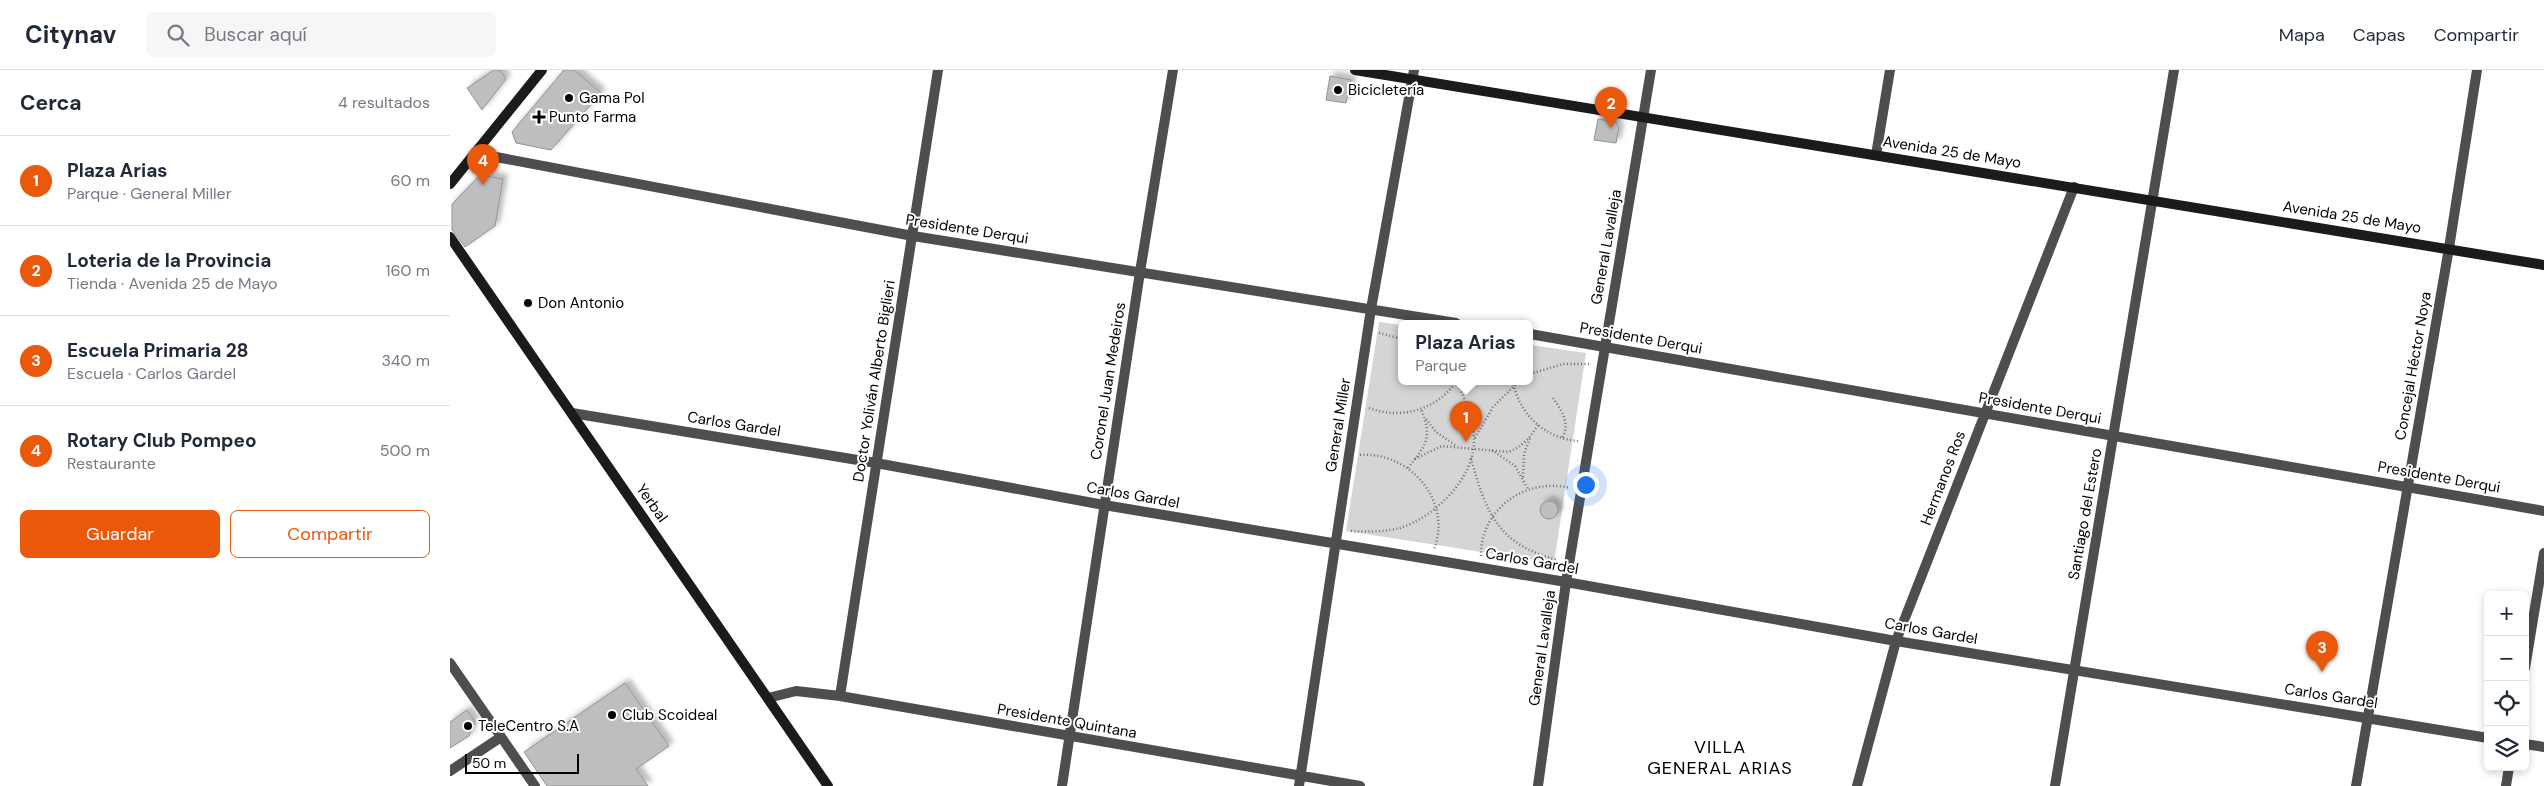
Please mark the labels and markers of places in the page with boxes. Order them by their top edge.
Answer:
place label: Bicicletería [1348,80,1424,100]
marker: Bicicletería [1332,84,1344,96]
pin: 2 [1595,87,1627,128]
place label: Gama Pol [579,88,645,108]
marker: Gama Pol [563,92,575,104]
place label: Punto Farma [549,107,636,127]
marker: Punto Farma [533,111,545,123]
pin: 4 [467,144,499,185]
place label: Don Antonio [538,293,624,313]
marker: Don Antonio [522,297,534,309]
pin: 1 [1450,401,1482,442]
pin: 3 [2306,631,2338,672]
place label: Club Scoideal [622,705,717,725]
marker: Club Scoideal [606,709,618,721]
place label: TeleCentro S.A [478,716,579,736]
marker: TeleCentro S.A [462,720,474,732]

